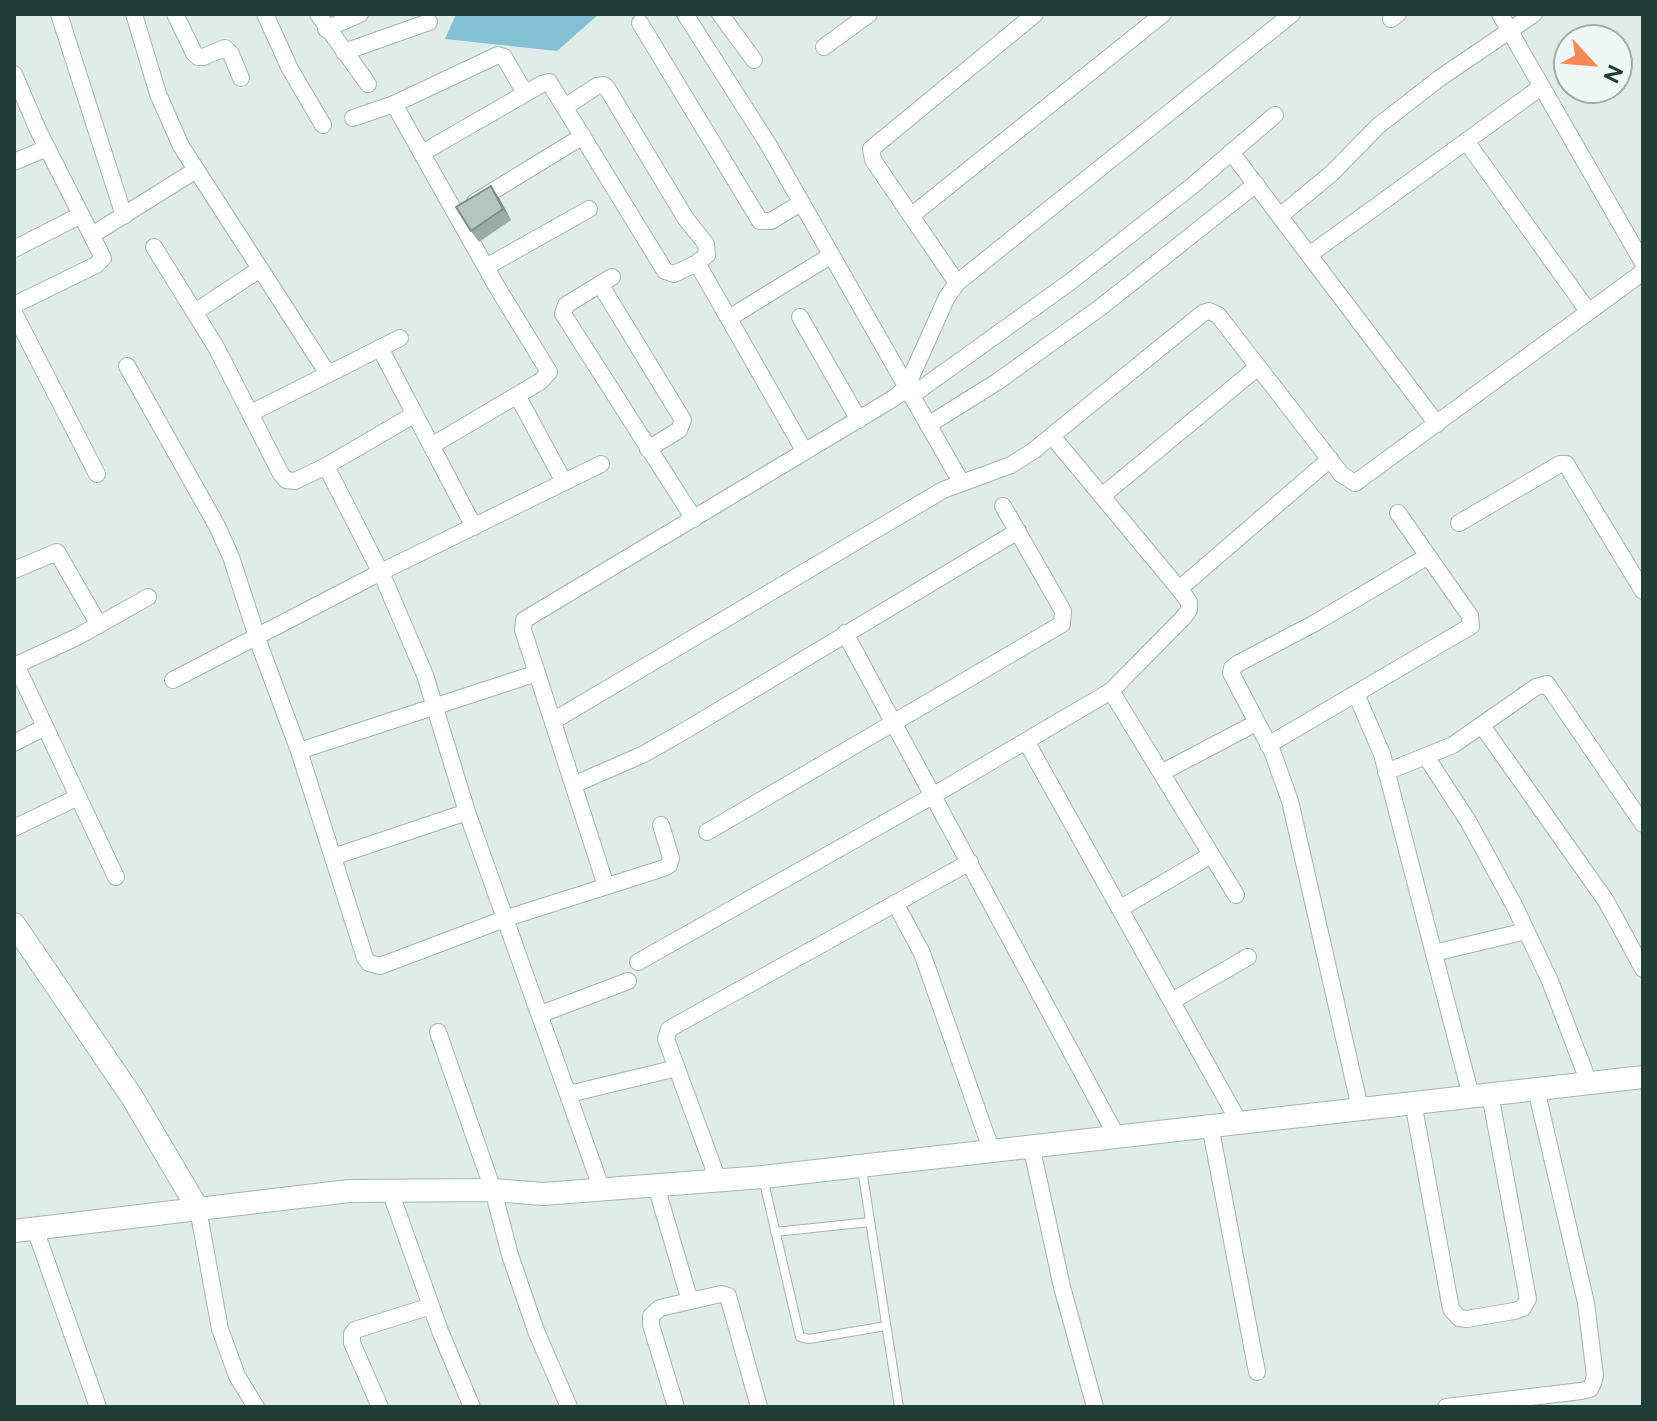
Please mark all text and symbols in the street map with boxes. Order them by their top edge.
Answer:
north arrow [1553,24,1633,104]
text: N [1597,60,1629,87]

